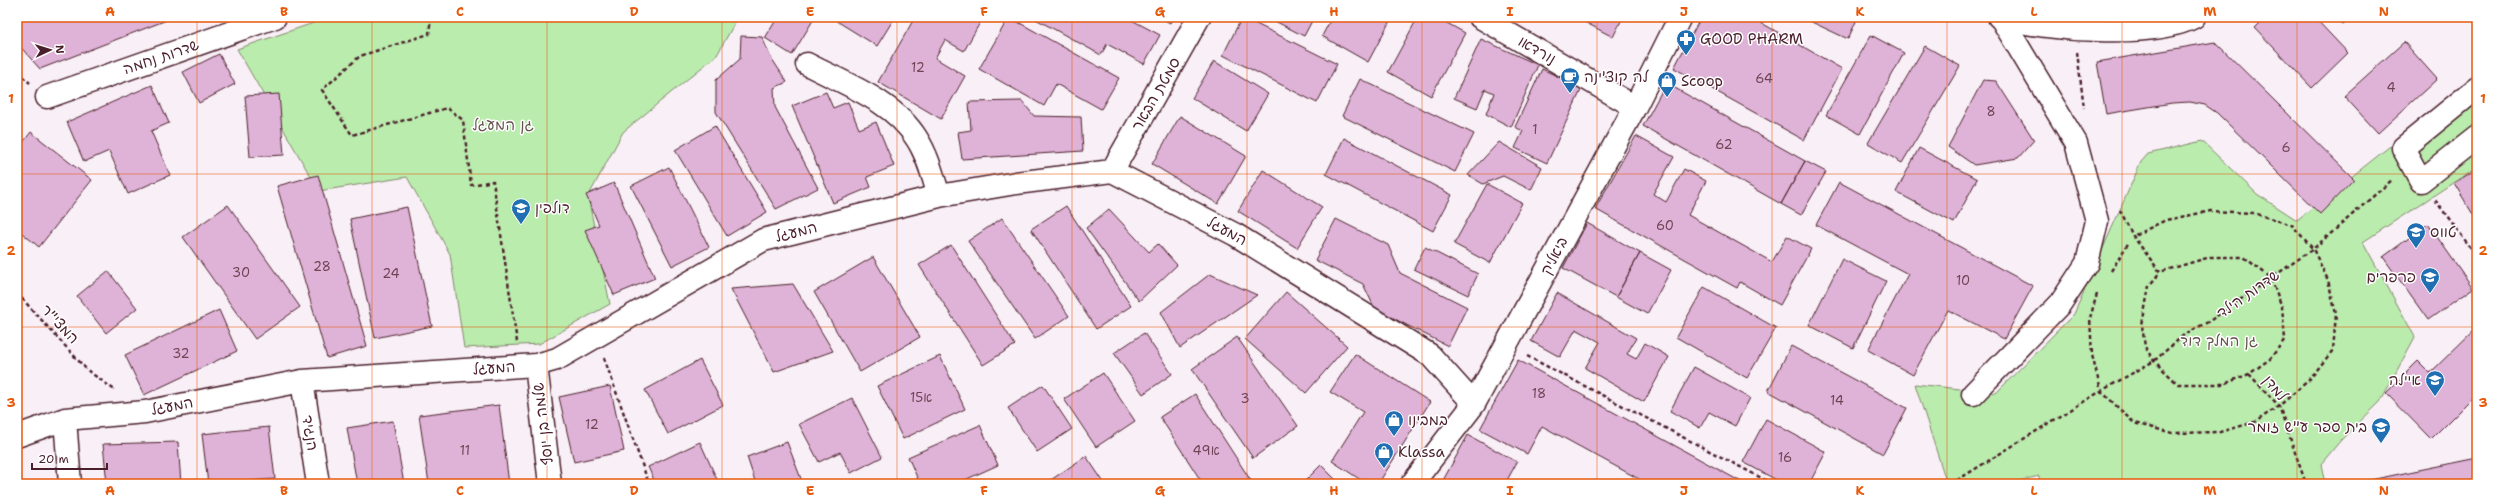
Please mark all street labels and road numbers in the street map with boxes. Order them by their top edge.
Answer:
street label: נורדאו [1514,31,1560,69]
street label: שדרות נחמה [120,35,202,79]
street label: סמטת הבאר [1127,54,1185,134]
street label: המעגל [1203,212,1251,250]
street label: המעגל [773,217,819,247]
street label: ביאליק [1536,233,1572,279]
street label: שדרות הילד [2213,265,2283,323]
street label: המצי"ר [37,300,83,348]
street label: המעגל [472,357,516,379]
street label: למדן [2258,371,2292,406]
street label: שלמה בן יוסף [528,381,558,466]
street label: המעגל [149,392,195,420]
street label: הנגיד [297,414,323,452]

